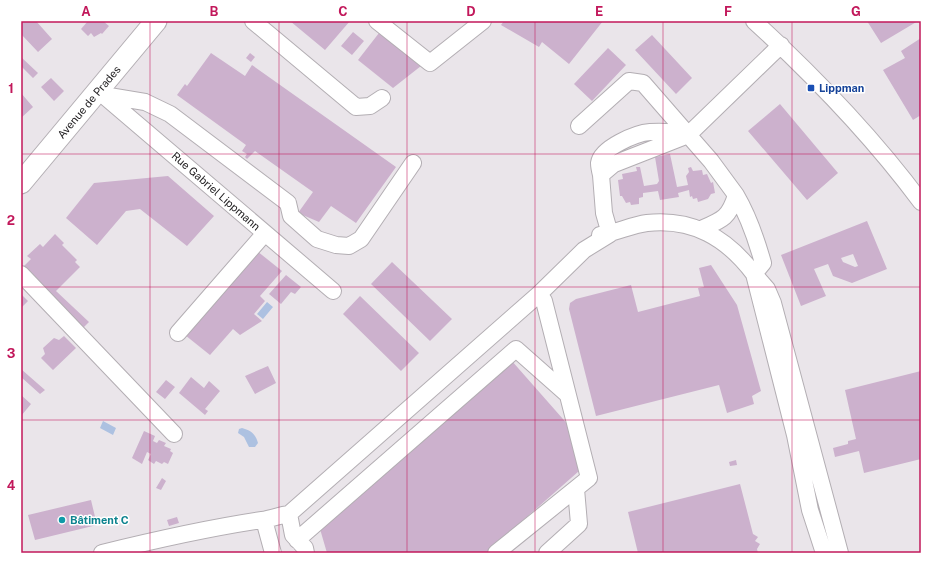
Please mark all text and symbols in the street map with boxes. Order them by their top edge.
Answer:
text: A [81,4,91,19]
text: B [210,4,219,19]
text: C [338,4,348,19]
text: D [466,4,476,19]
text: E [595,4,603,19]
text: F [724,4,732,19]
text: G [851,4,861,19]
street label: Avenue de Prades [55,63,123,141]
text: 1 [8,81,14,96]
place label: Lippman [819,82,864,94]
marker: Lippman [806,83,816,93]
street label: Rue Gabriel Lippmann [169,149,263,233]
text: 2 [7,213,15,228]
text: 3 [7,346,16,361]
text: 4 [7,478,16,493]
place label: Bâtiment C [70,514,129,526]
marker: Bâtiment C [57,515,67,525]

